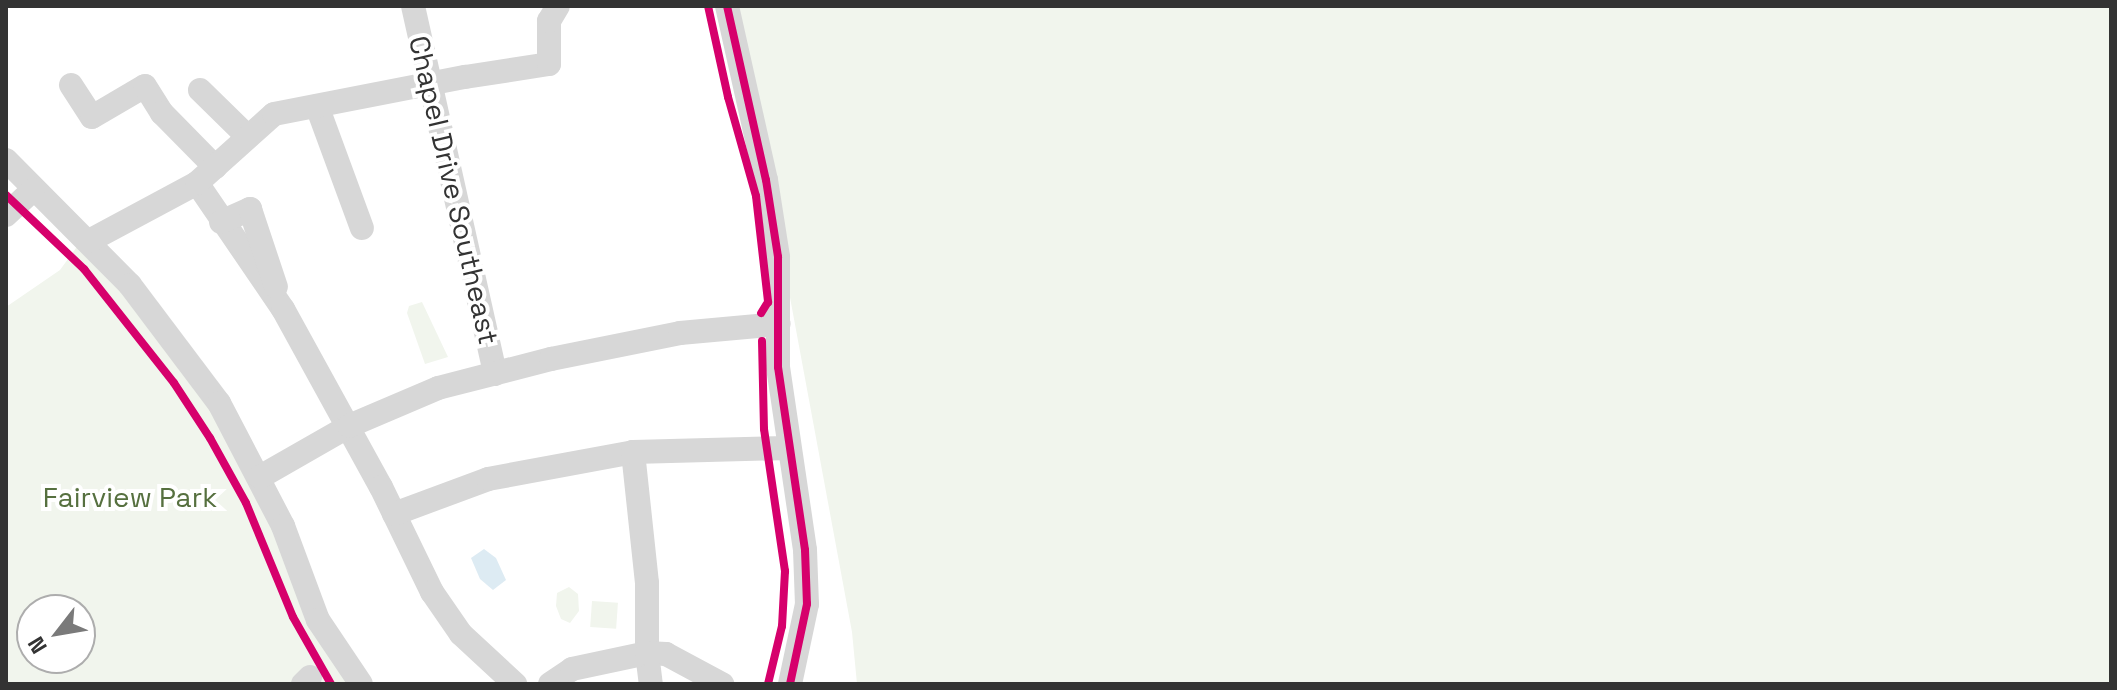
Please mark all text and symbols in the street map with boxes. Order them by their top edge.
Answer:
street label: Chapel Drive Southeast [402,32,506,348]
park label: Fairview Park [43,480,217,514]
north arrow [16,594,96,674]
text: N [21,632,53,659]

